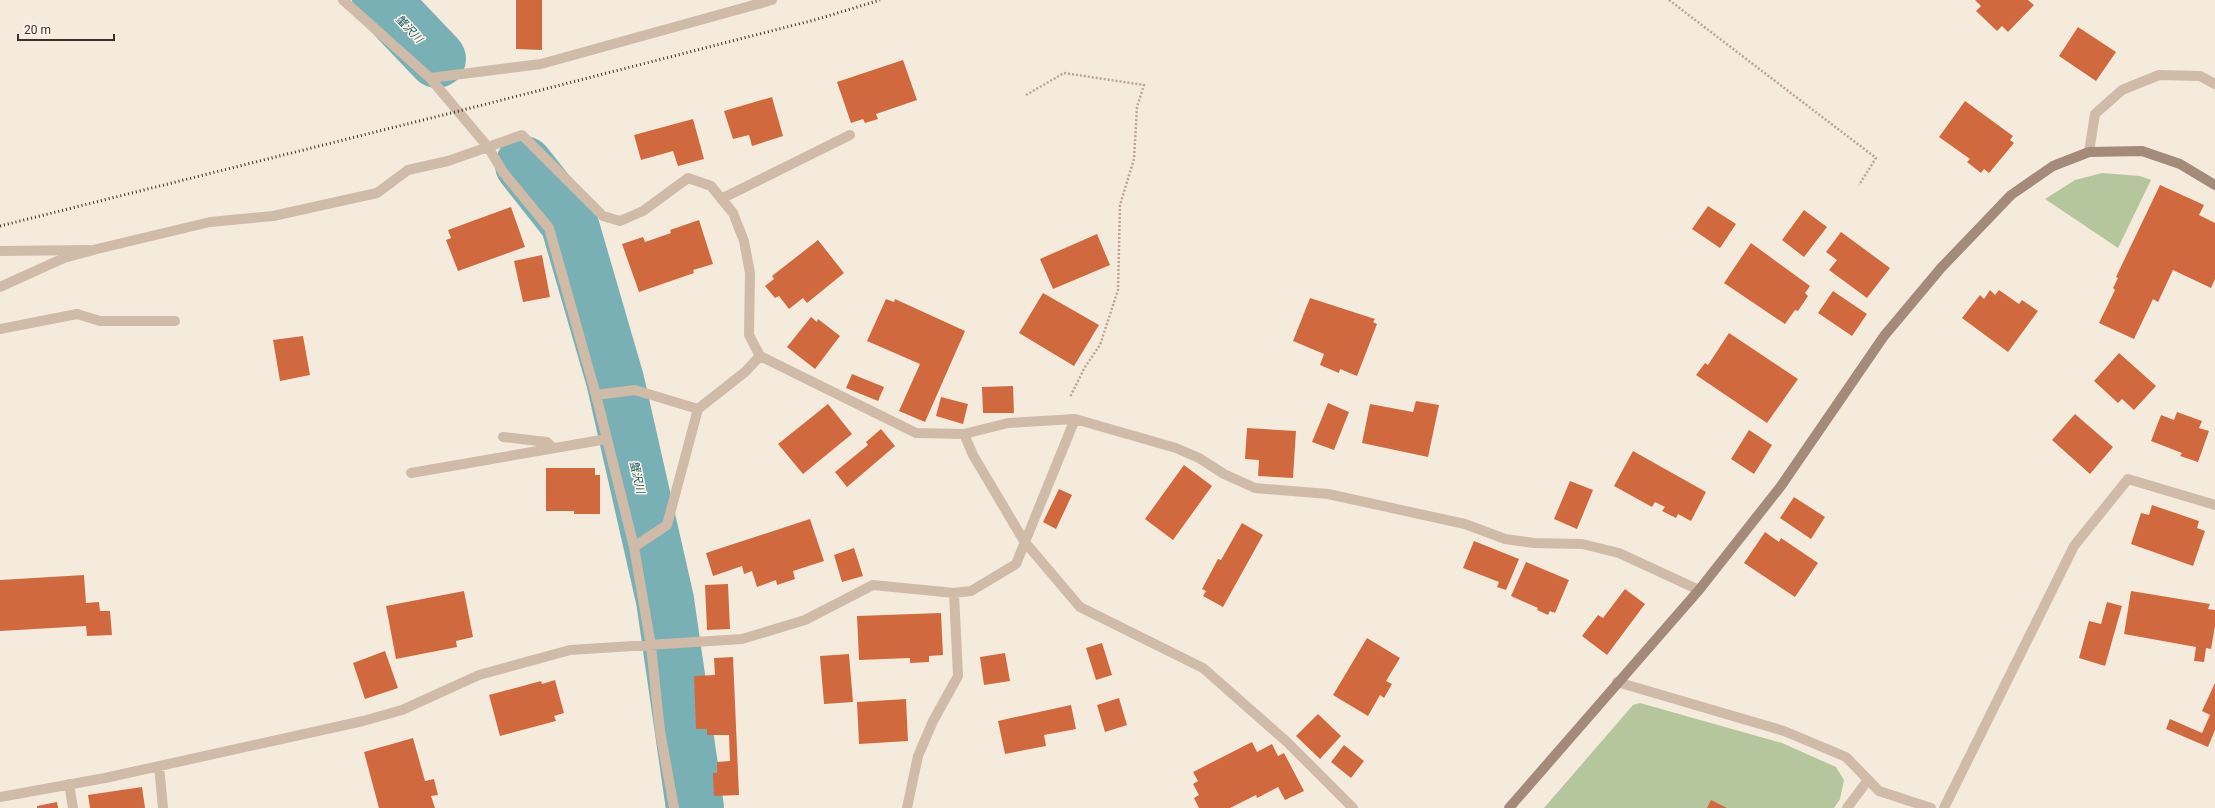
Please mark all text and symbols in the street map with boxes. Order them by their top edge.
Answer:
water label: 蟹沢川 [393,13,426,46]
scale bar [18,16,114,42]
text: 20 m [24,23,51,37]
water label: 蟹沢川 [627,459,647,496]

